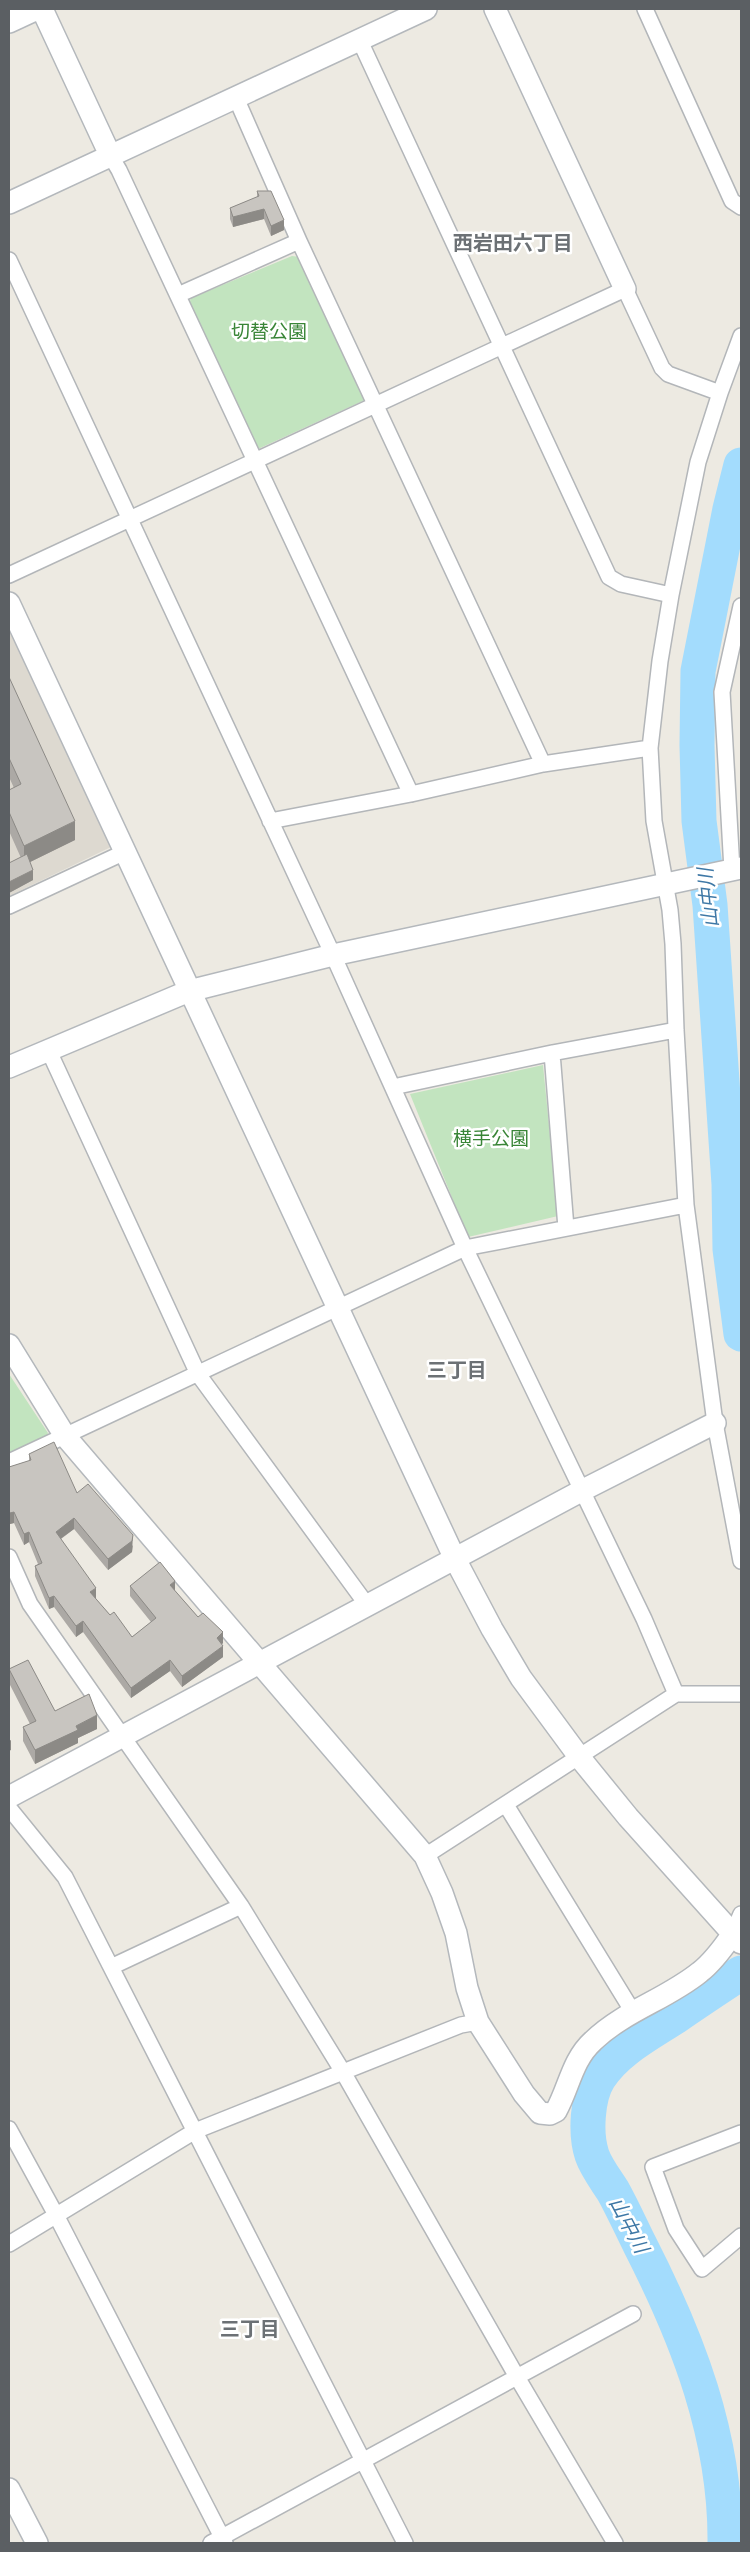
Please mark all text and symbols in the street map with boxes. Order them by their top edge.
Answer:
district label: 西岩田六丁目 [453,231,573,255]
park label: 切替公園 [231,320,307,343]
water label: 山中川 [693,865,723,929]
park label: 横手公園 [453,1127,529,1150]
district label: 三丁目 [427,1358,487,1382]
water label: 山中川 [604,2193,655,2259]
district label: 三丁目 [220,2317,280,2341]

